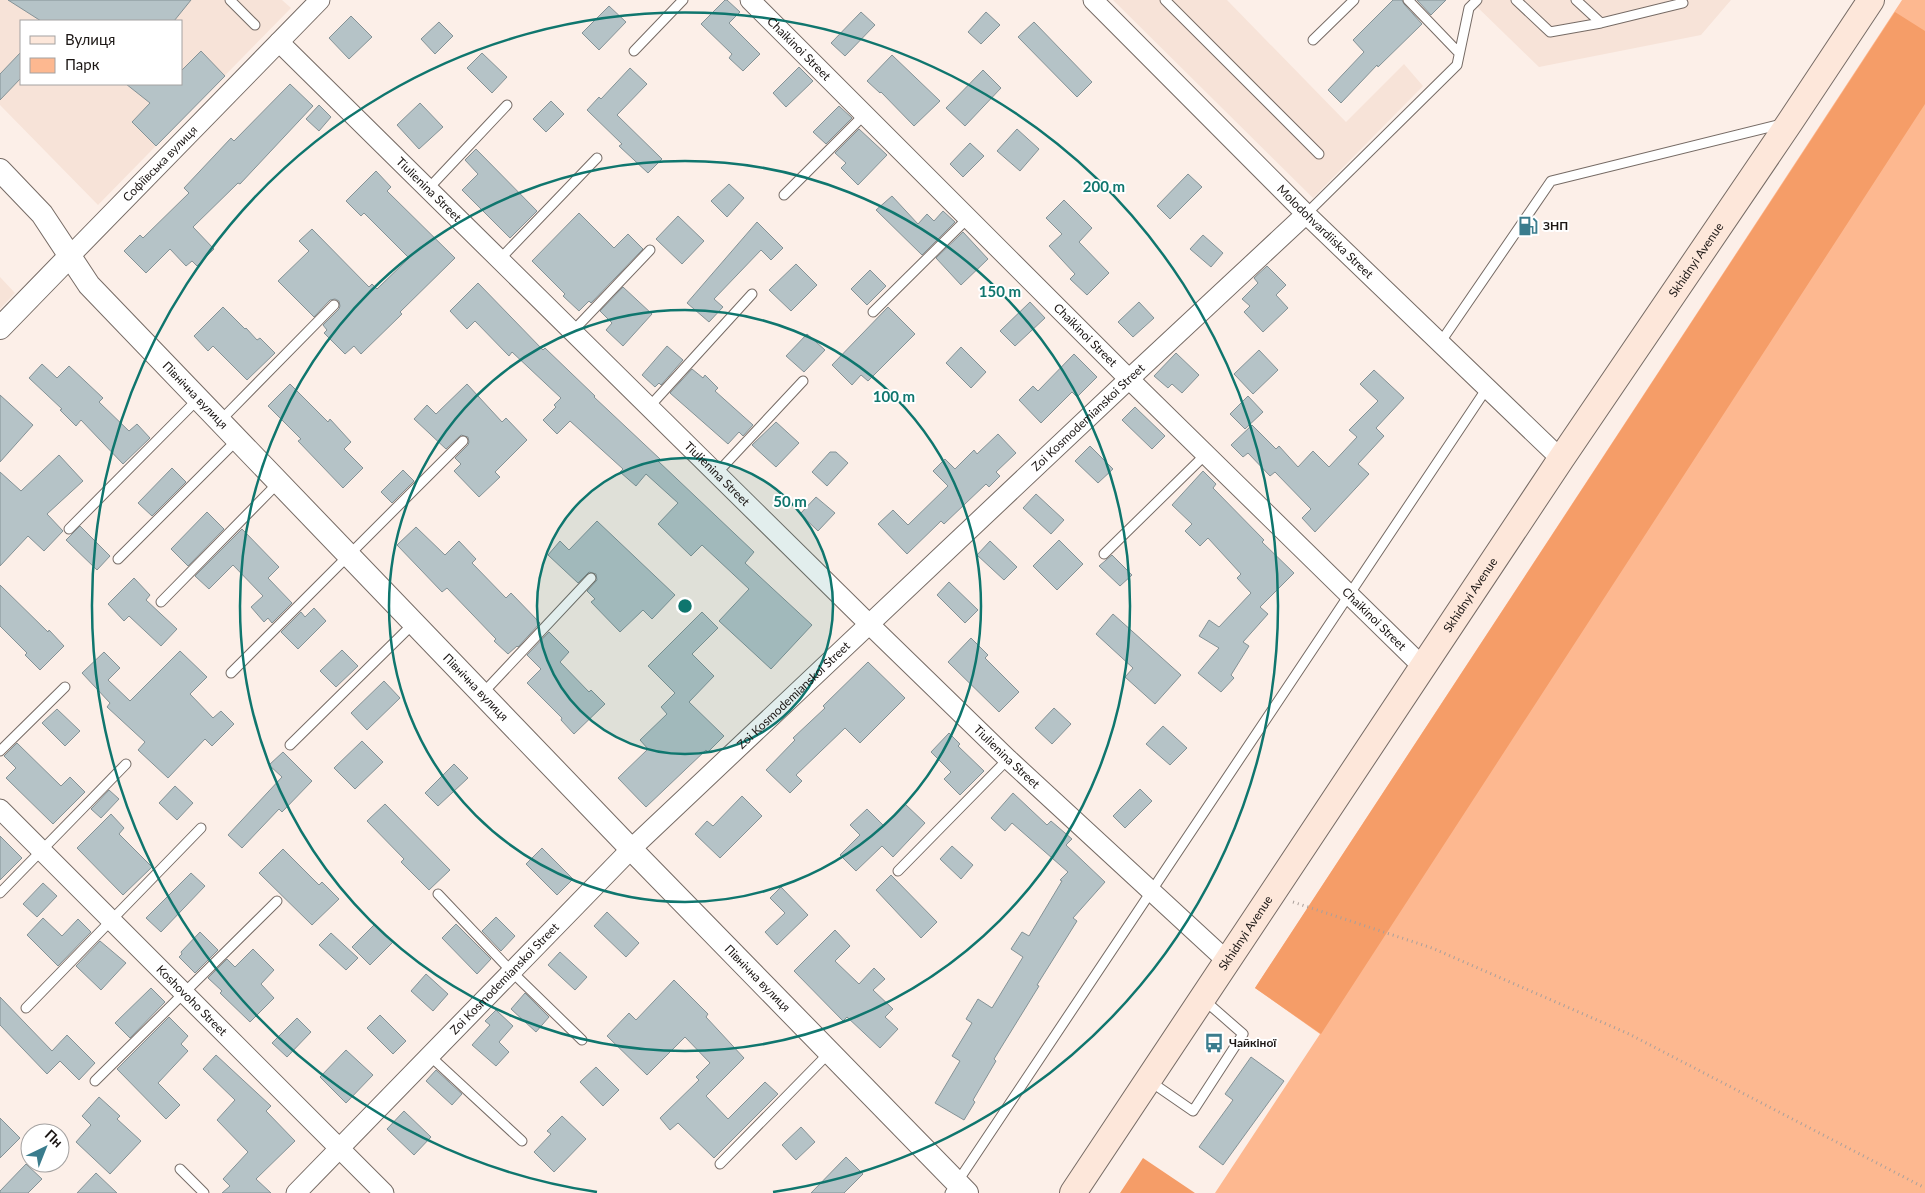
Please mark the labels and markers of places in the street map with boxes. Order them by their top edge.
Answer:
fuel station icon: ЗНП [1517,215,1539,237]
place label: ЗНП [1543,218,1568,233]
centre of rings [676,597,694,615]
bus stop icon: Чайкіної [1203,1032,1225,1054]
place label: Чайкіної [1229,1035,1277,1050]

